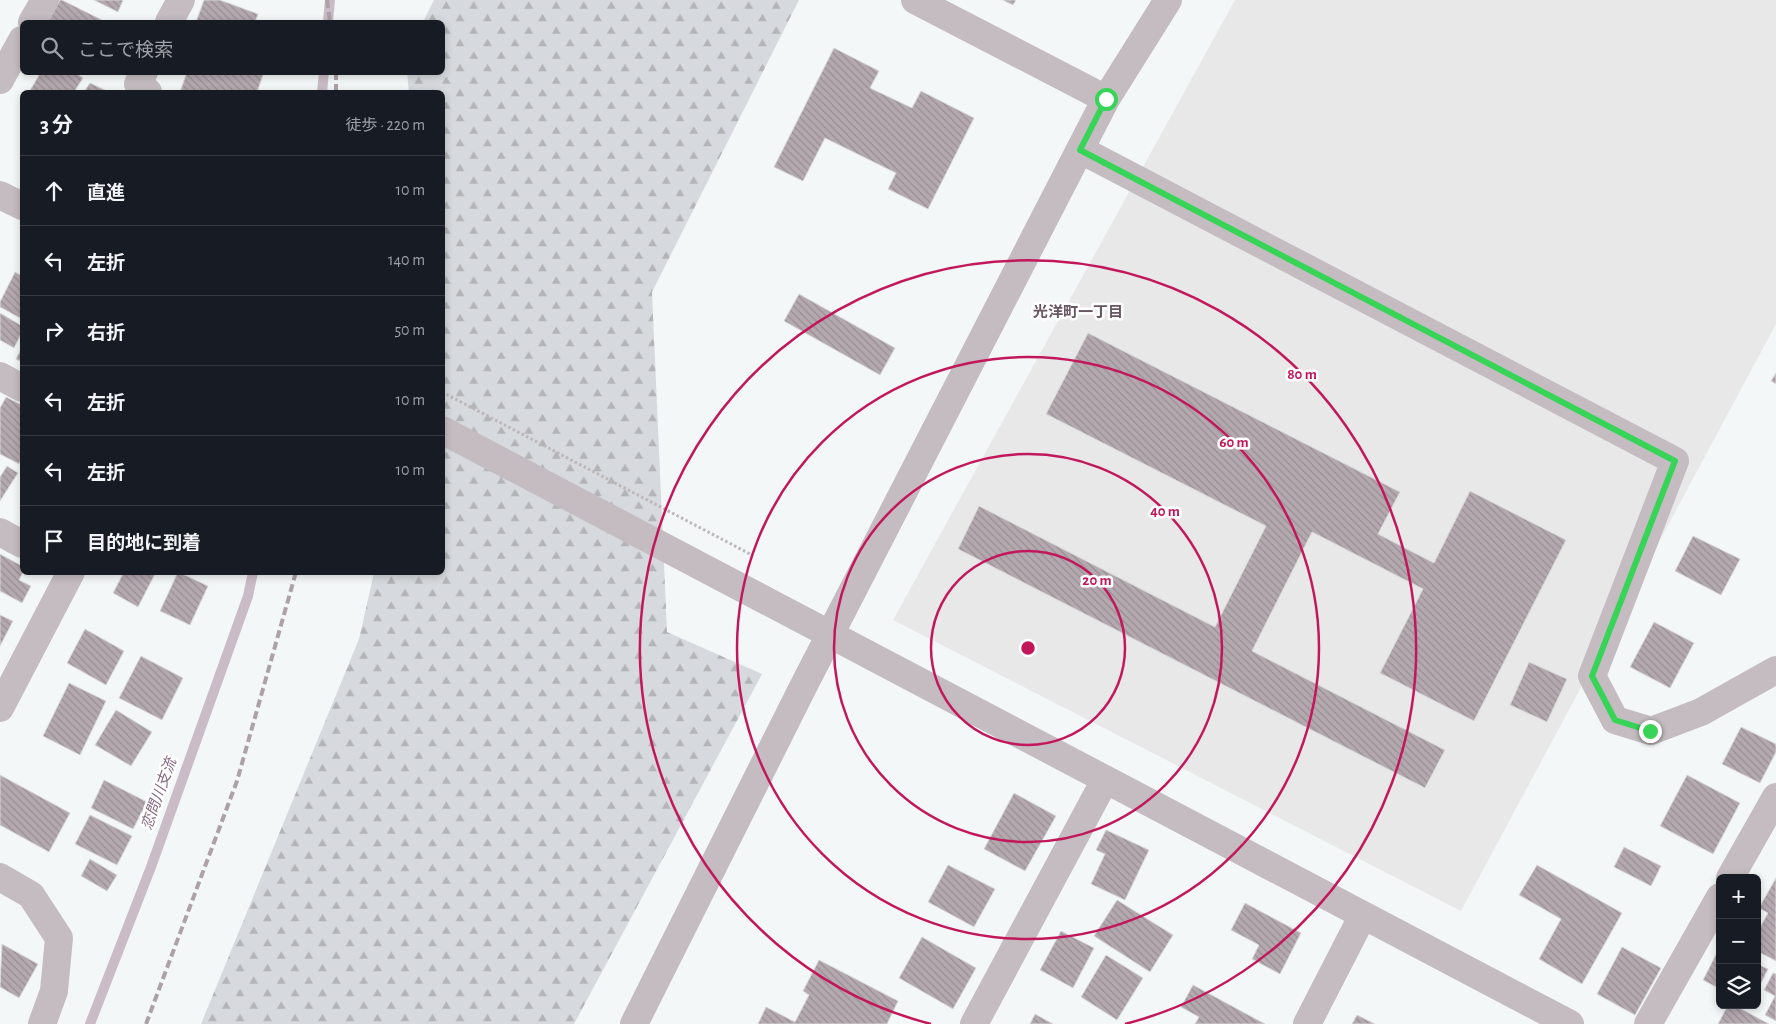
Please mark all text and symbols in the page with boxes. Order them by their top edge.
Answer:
search box [20,20,445,75]
icon: search [38,34,66,62]
text: ここで検索 [78,41,173,60]
route start [1095,88,1118,111]
text: 3 分 [40,115,73,136]
text: 徒歩 · 220 m [346,117,425,133]
icon: ahead [40,177,68,205]
text: 10 m [396,182,425,198]
text: 直進 [87,184,125,203]
icon: left [40,247,68,275]
text: 140 m [388,252,425,268]
text: 左折 [87,254,125,273]
district label: 光洋町一丁目 [1033,304,1123,320]
icon: right [40,317,68,345]
text: 50 m [394,322,425,338]
text: 右折 [87,324,125,343]
text: 80 m [1287,367,1317,382]
icon: left [40,387,68,415]
text: 10 m [396,392,425,408]
text: 左折 [87,394,125,413]
text: 60 m [1219,435,1249,450]
icon: left [40,457,68,485]
text: 10 m [396,462,425,478]
text: 左折 [87,464,125,483]
text: 40 m [1150,504,1180,519]
icon: arrive [40,527,68,555]
text: 目的地に到着 [87,534,201,553]
text: 20 m [1082,573,1112,588]
centre of rings [1019,639,1037,657]
route end [1639,720,1662,743]
water label: 恋問川支流 [138,754,180,832]
map controls [1716,874,1761,1009]
button: + [1716,874,1761,919]
button: − [1716,919,1761,964]
button: layers [1716,964,1761,1009]

